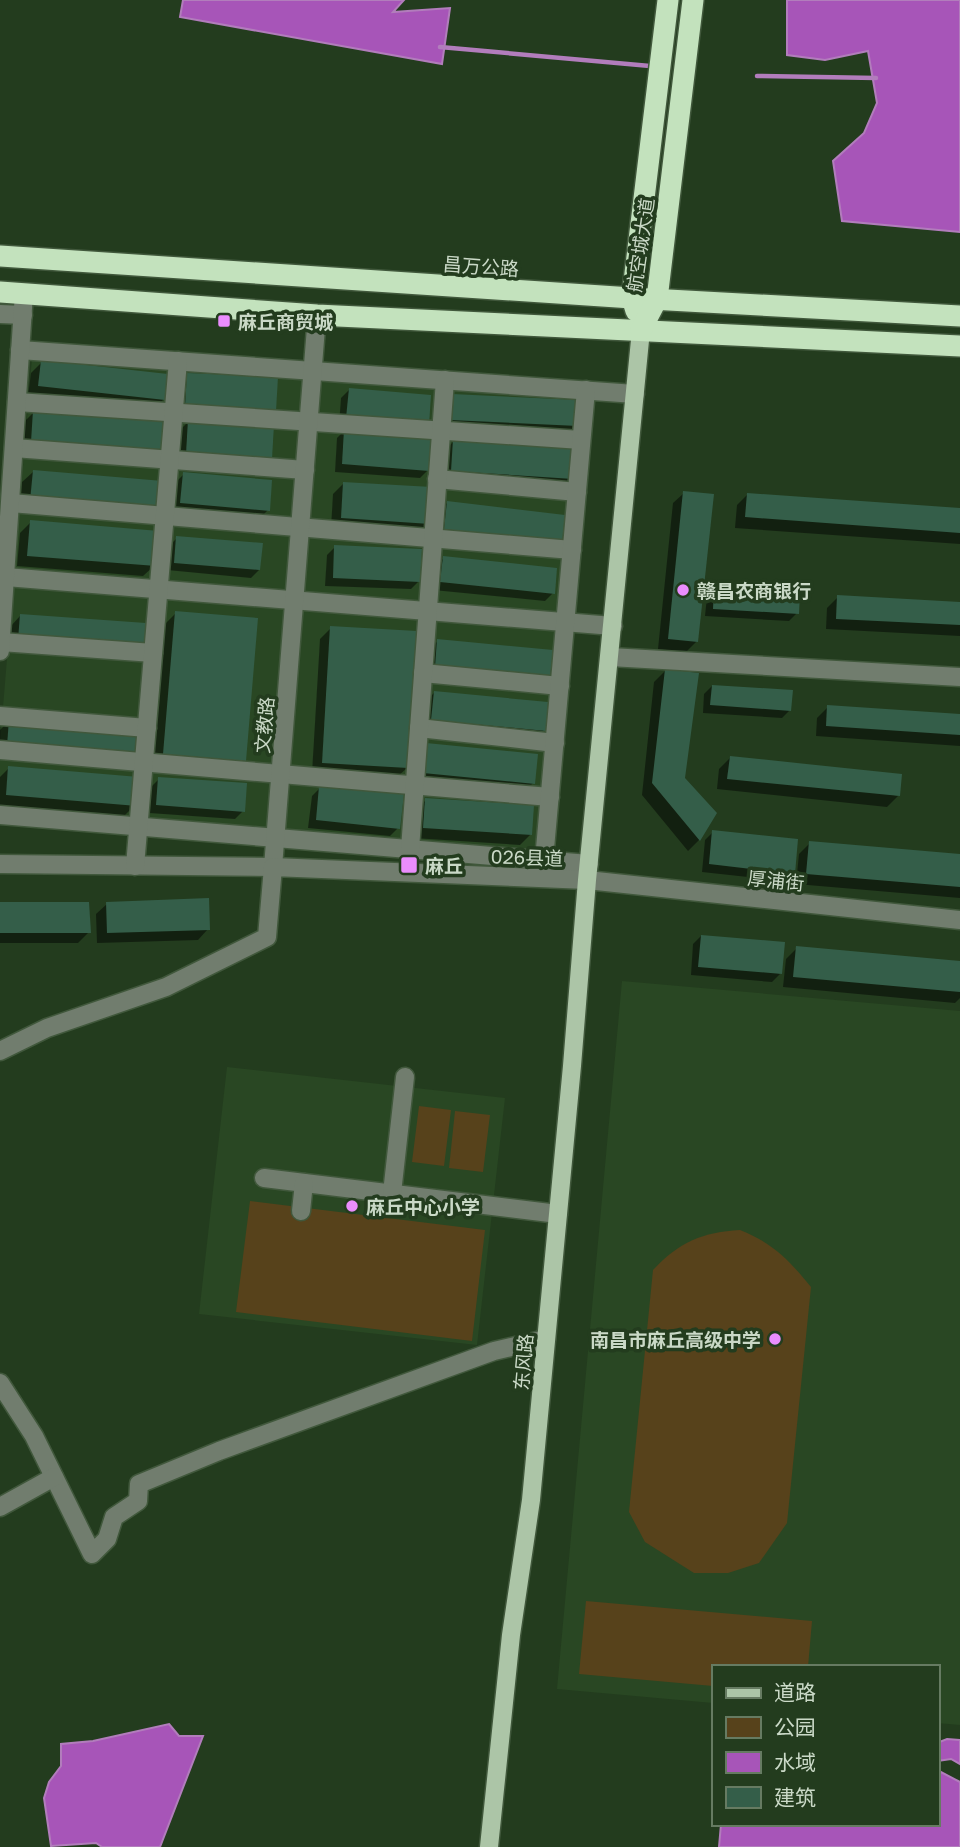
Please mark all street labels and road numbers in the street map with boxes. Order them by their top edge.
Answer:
street label: 航空城大道 [622,196,658,294]
street label: 昌万公路 [442,252,520,280]
street label: 文教路 [250,696,278,754]
street label: 026县道 [490,844,564,870]
street label: 厚浦街 [746,866,806,894]
street label: 东风路 [509,1333,537,1391]

